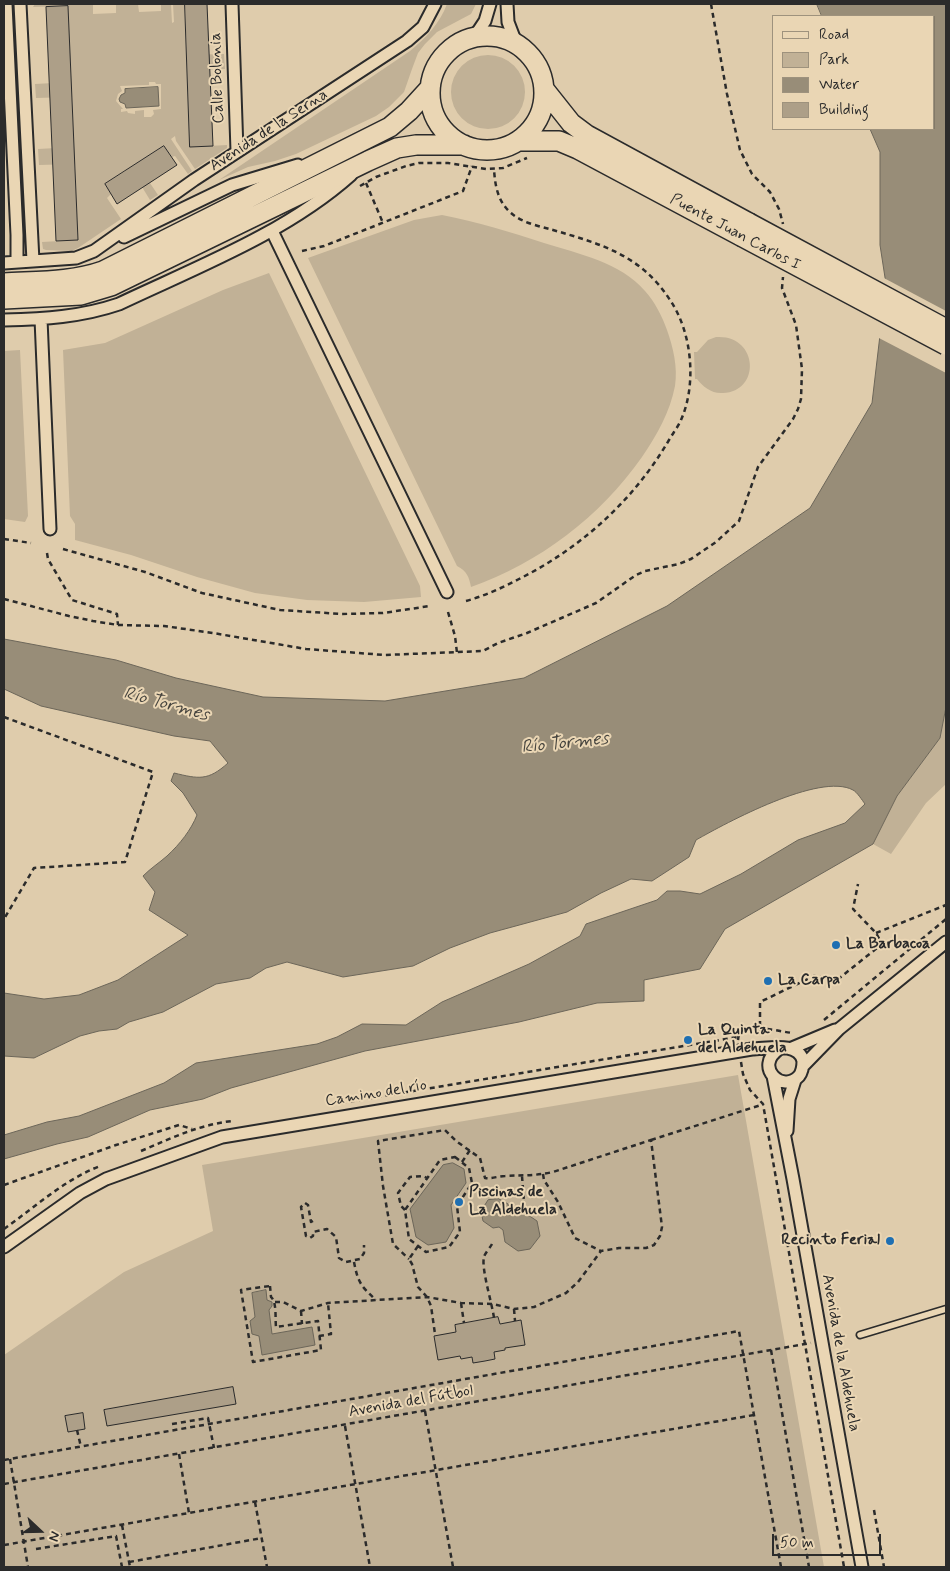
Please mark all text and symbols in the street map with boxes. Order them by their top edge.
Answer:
legend [772,15,935,130]
text: Road [819,25,849,45]
street label: Calle Bolonia [207,32,229,124]
text: Park [819,50,849,70]
text: Water [819,75,859,95]
street label: Avenida de la Serna [206,86,332,176]
text: Building [819,100,869,120]
street label: Puente Juan Carlos I [666,190,804,276]
water label: Río Tormes [121,683,211,727]
water label: Río Tormes [520,729,610,759]
place label: La Barbacoa [846,935,930,955]
marker: La Barbacoa [830,939,842,951]
place label: La Carpa [778,971,840,991]
marker: La Carpa [762,975,774,987]
place label: La Quinta del Aldehuela [698,1021,787,1059]
marker: La Quinta del Aldehuela [682,1034,694,1046]
street label: Camino del río [324,1076,428,1112]
place label: Piscinas de La Aldehuela [469,1183,557,1221]
marker: Piscinas de La Aldehuela [453,1196,465,1208]
place label: Recinto Ferial [781,1231,880,1251]
marker: Recinto Ferial [884,1235,896,1247]
street label: Avenida de la Aldehuela [817,1273,863,1433]
street label: Avenida del Fútbol [347,1382,475,1422]
north arrow [15,1506,65,1556]
scale bar [775,1524,884,1556]
text: N [44,1529,64,1544]
text: 50 m [780,1533,814,1553]

